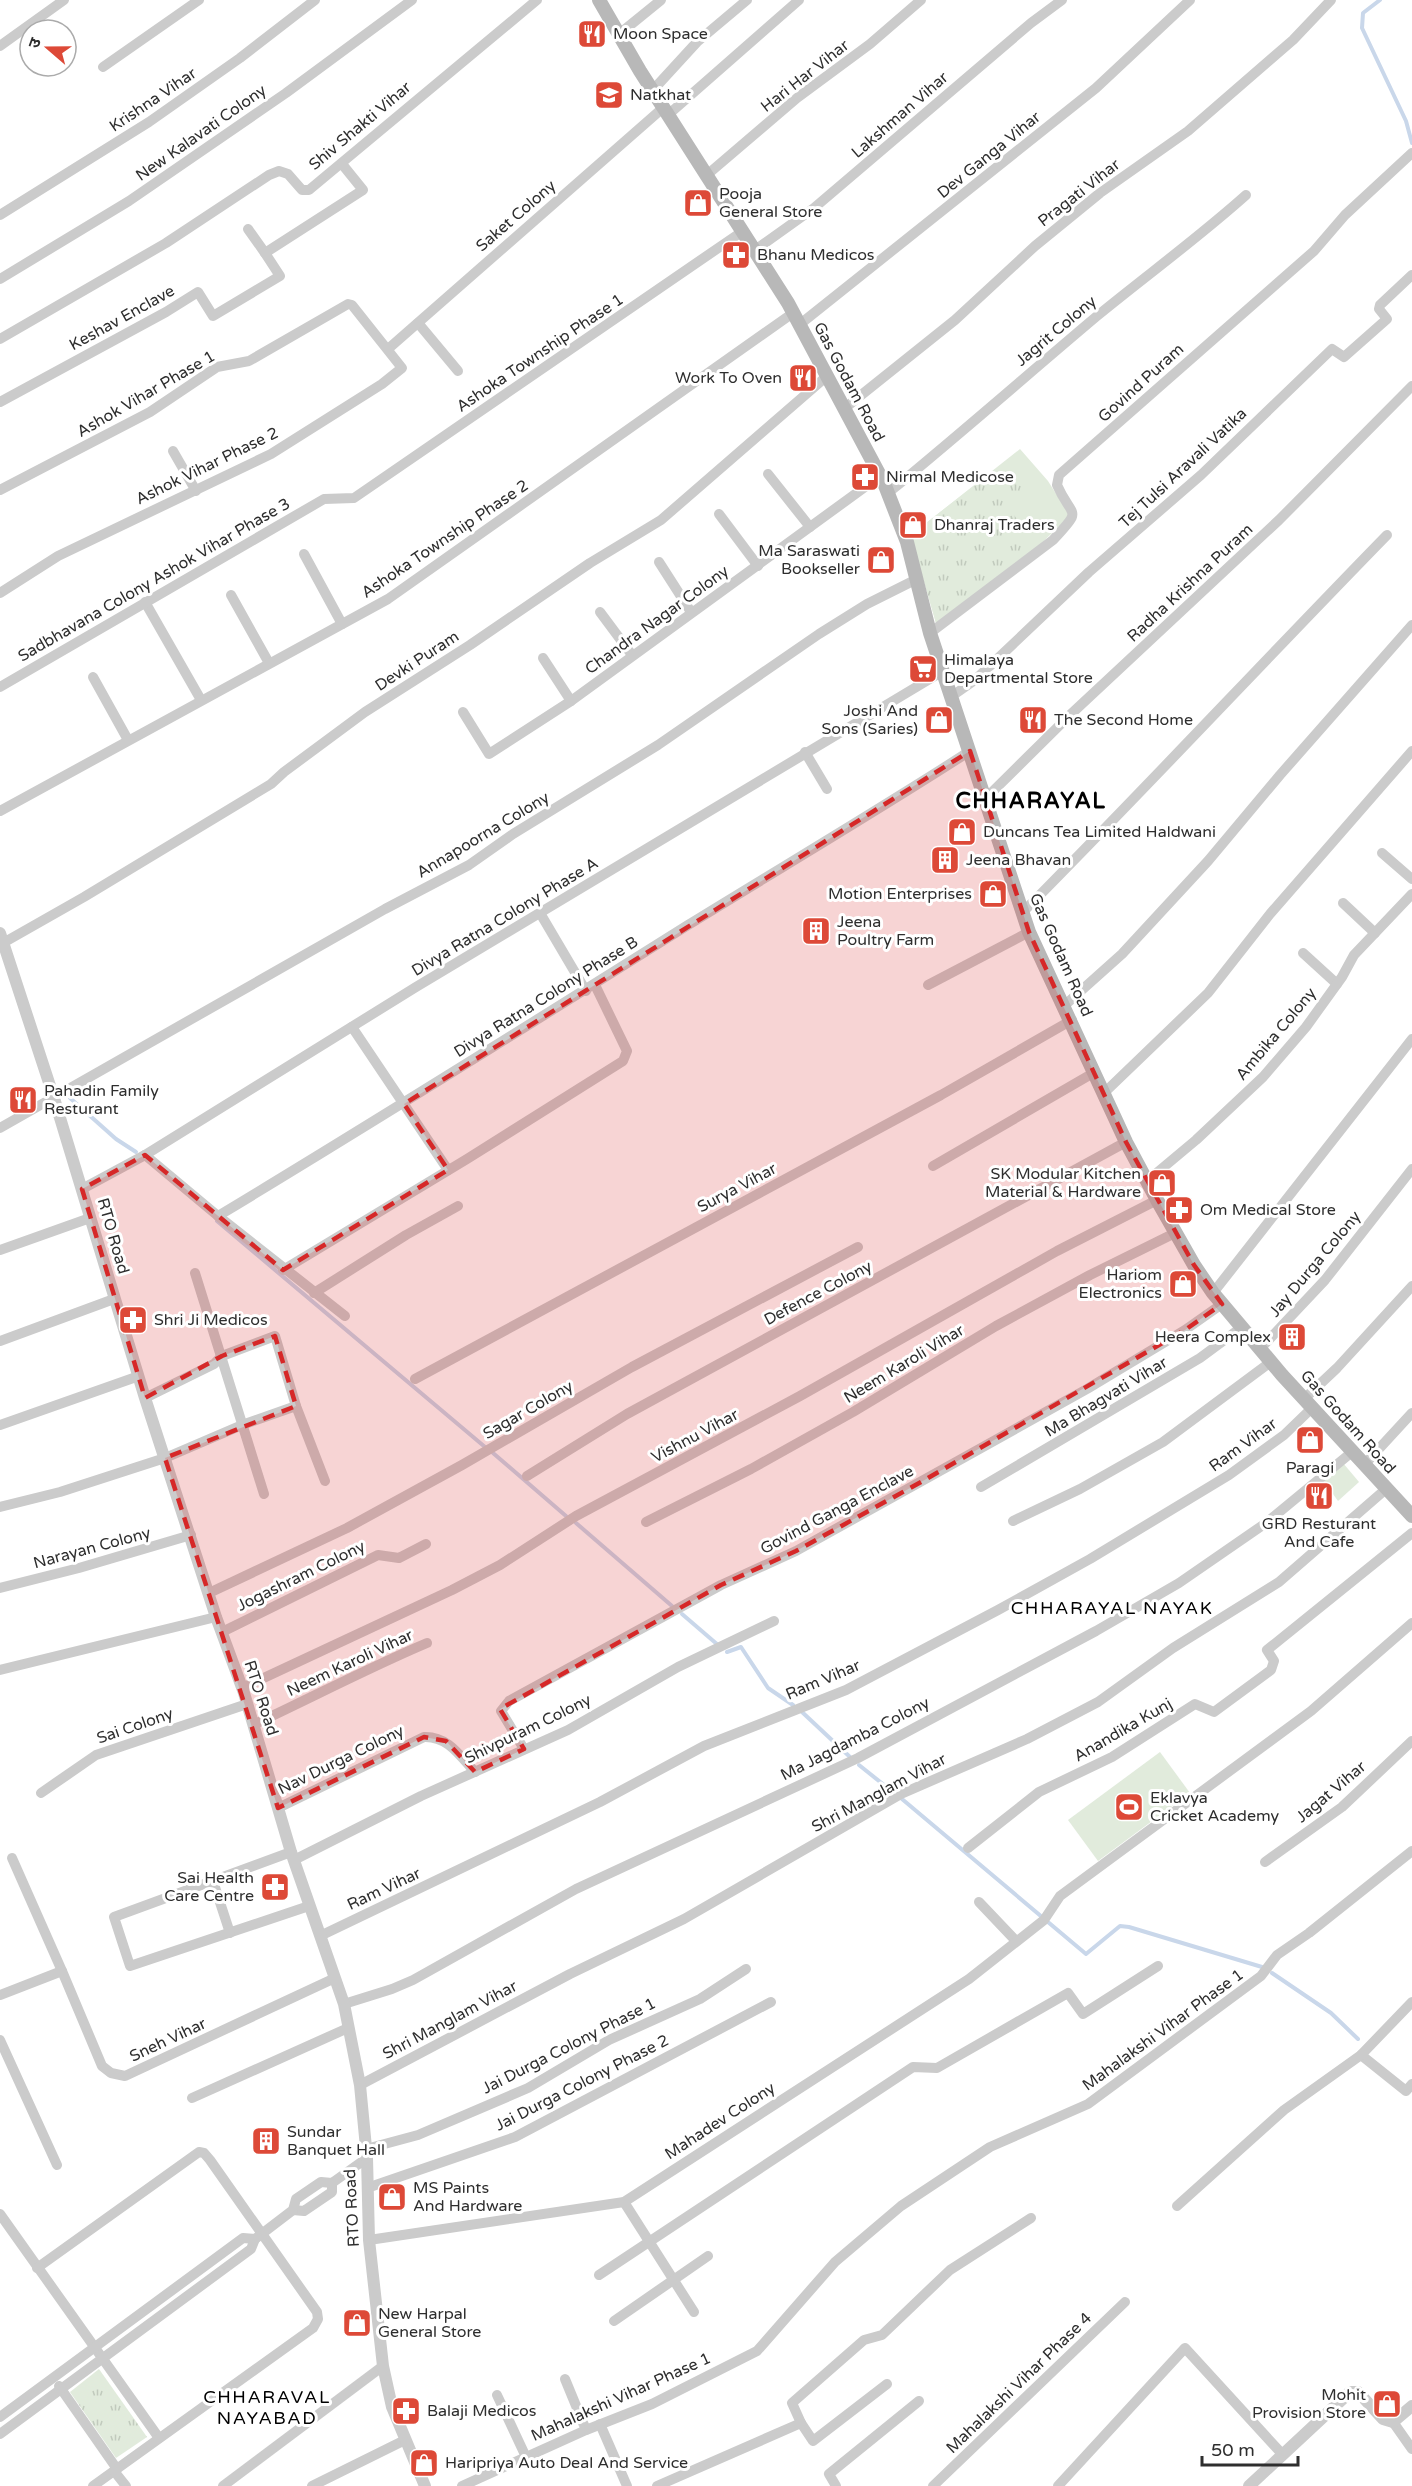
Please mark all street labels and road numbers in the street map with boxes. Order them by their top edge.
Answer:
street label: Hari Har Vihar [757,35,854,117]
street label: Krishna Vihar [106,63,201,137]
street label: Lakshman Vihar [848,67,953,162]
street label: Shiv Shakti Vihar [305,77,416,175]
street label: New Kalavati Colony [132,80,271,186]
street label: Dev Ganga Vihar [933,107,1045,203]
street label: Pragati Vihar [1034,154,1125,231]
street label: Saket Colony [472,176,560,256]
street label: Keshav Enclave [66,281,178,355]
street label: Ashoka Township Phase 1 [453,289,627,417]
street label: Jagrit Colony [1011,291,1101,371]
street label: Gas Godam Road [809,319,889,445]
street label: Govind Puram [1094,339,1188,427]
street label: Ashok Vihar Phase 1 [73,346,219,442]
street label: Tej Tulsi Aravali Vatika [1115,404,1251,532]
street label: Ashok Vihar Phase 2 [132,423,282,509]
street label: Ashoka Township Phase 2 [358,475,532,603]
street label: Sadbhavana Colony Ashok Vihar Phase 3 [14,494,294,666]
street label: Radha Krishna Puram [1123,520,1257,646]
street label: Chandra Nagar Colony [581,561,733,679]
street label: Devki Puram [371,626,463,696]
street label: Annapoorna Colony [413,787,553,883]
street label: Divya Ratna Colony Phase A [408,853,602,981]
street label: Gas Godam Road [1025,890,1097,1020]
street label: Divya Ratna Colony Phase B [450,932,642,1062]
street label: Ambika Colony [1231,983,1321,1084]
street label: Surya Vihar [694,1158,781,1217]
street label: RTO Road [93,1196,133,1276]
street label: Jay Durga Colony [1265,1207,1365,1321]
street label: Defence Colony [761,1256,876,1330]
street label: Neem Karoli Vihar [840,1320,969,1408]
street label: Ma Bhagvati Vihar [1041,1352,1172,1442]
street label: Gas Godam Road [1296,1366,1400,1478]
street label: Sagar Colony [479,1376,577,1444]
street label: Vishnu Vihar [648,1404,743,1467]
street label: Ram Vihar [1205,1413,1282,1476]
street label: Govind Ganga Enclave [757,1461,917,1559]
street label: Narayan Colony [31,1523,153,1573]
street label: Jogashram Colony [234,1536,369,1616]
street label: Neem Karoli Vihar [284,1625,417,1701]
street label: Ram Vihar [783,1655,864,1705]
street label: RTO Road [239,1658,283,1738]
street label: Shivpuram Colony [461,1690,595,1768]
street label: Ma Jagdamba Colony [777,1693,933,1785]
street label: Anandika Kunj [1070,1694,1176,1766]
street label: Sai Colony [94,1703,176,1748]
street label: Nav Durga Colony [275,1721,408,1799]
street label: Shri Manglam Vihar [808,1749,951,1837]
street label: Jagat Vihar [1292,1756,1371,1827]
street label: Ram Vihar [344,1863,425,1915]
street label: Mahalakshi Vihar Phase 1 [1078,1965,1248,2095]
street label: Shri Manglam Vihar [379,1976,522,2064]
street label: Jai Durga Colony Phase 1 [479,1993,659,2099]
street label: Sneh Vihar [127,2013,210,2066]
street label: Jai Durga Colony Phase 2 [492,2030,672,2136]
street label: Mahadev Colony [661,2078,779,2164]
street label: RTO Road [340,2168,364,2248]
street label: Mahalakshi Vihar Phase 4 [942,2308,1096,2458]
street label: Mahalakshi Vihar Phase 1 [528,2348,714,2446]

